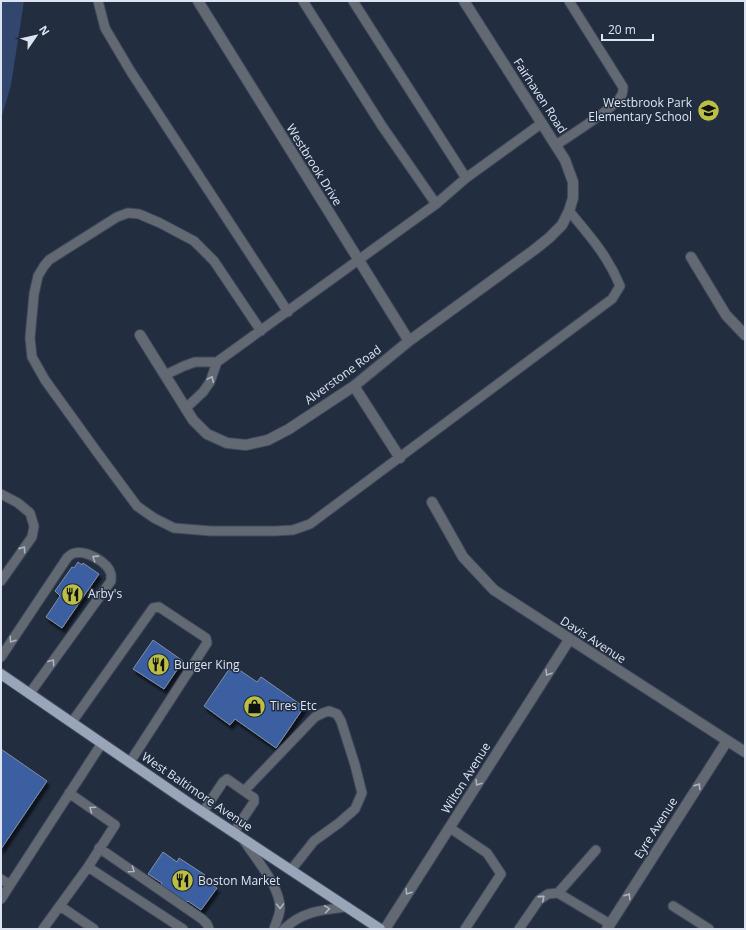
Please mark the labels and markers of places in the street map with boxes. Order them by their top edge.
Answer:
place label: Westbrook Park Elementary School [588,94,693,125]
school or university icon: Westbrook Park Elementary School [695,97,721,123]
restaurant icon: Arby's [59,581,85,607]
place label: Arby's [88,585,122,602]
restaurant icon: Burger King [145,652,171,678]
place label: Burger King [174,656,240,673]
shop icon: Tires Etc [241,693,267,719]
place label: Tires Etc [270,697,317,714]
restaurant icon: Boston Market [169,868,195,894]
place label: Boston Market [198,872,280,889]

